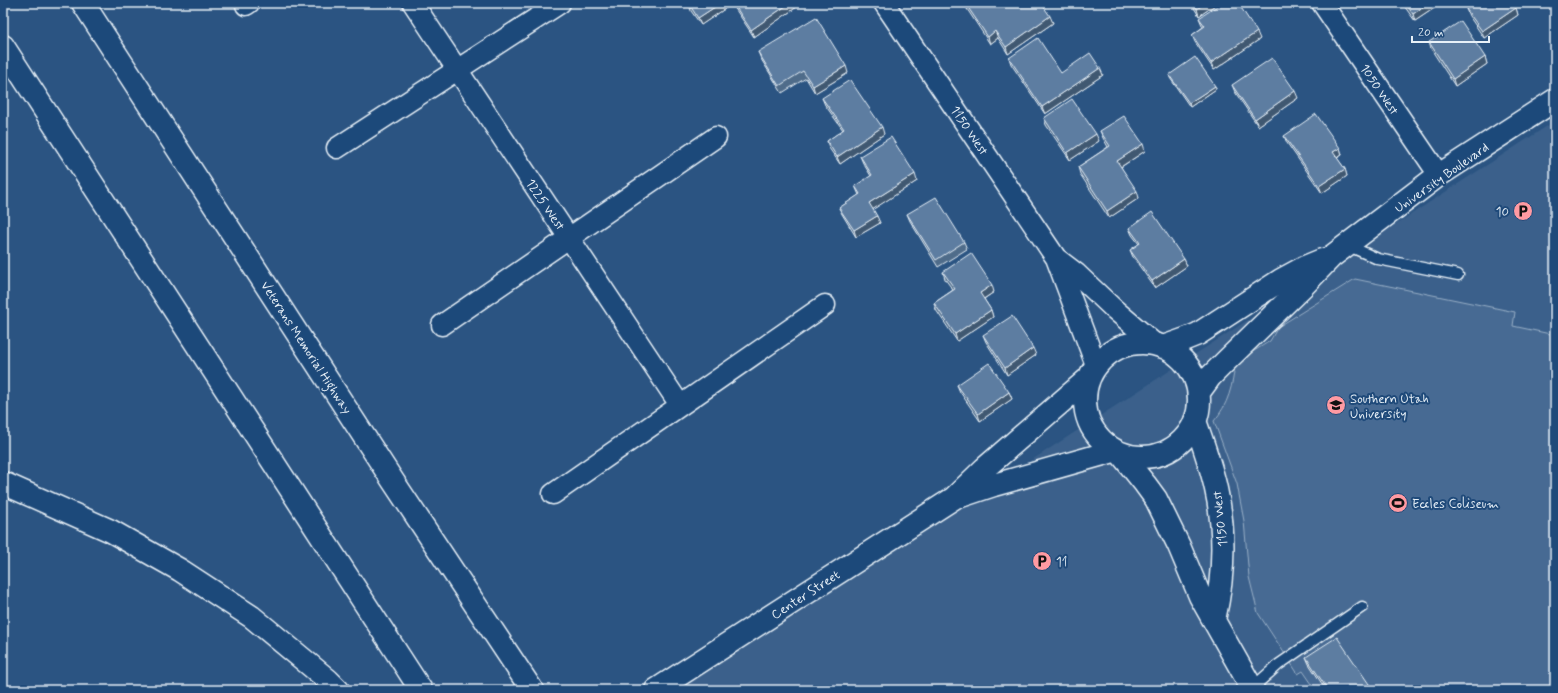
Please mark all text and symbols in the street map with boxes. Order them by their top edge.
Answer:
scale bar [1412,18,1489,44]
text: 20 m [1418,25,1444,41]
street label: 1050 West [1356,61,1402,119]
street label: 1150 West [946,103,991,159]
street label: University Boulevard [1391,139,1492,217]
street label: 1225 West [521,176,568,234]
parking icon: 10 [1512,200,1534,222]
place label: 10 [1496,204,1509,221]
street label: Veterans Memorial Highway [255,278,355,419]
place label: Southern Utah University [1350,391,1429,423]
school or university icon: Southern Utah University [1325,394,1347,416]
street label: 1150 West [1209,490,1232,548]
sports icon: Eccles Coliseum [1387,492,1409,514]
place label: Eccles Coliseum [1412,496,1499,513]
parking icon: 11 [1031,550,1053,572]
place label: 11 [1056,554,1067,571]
street label: Center Street [768,567,844,624]

